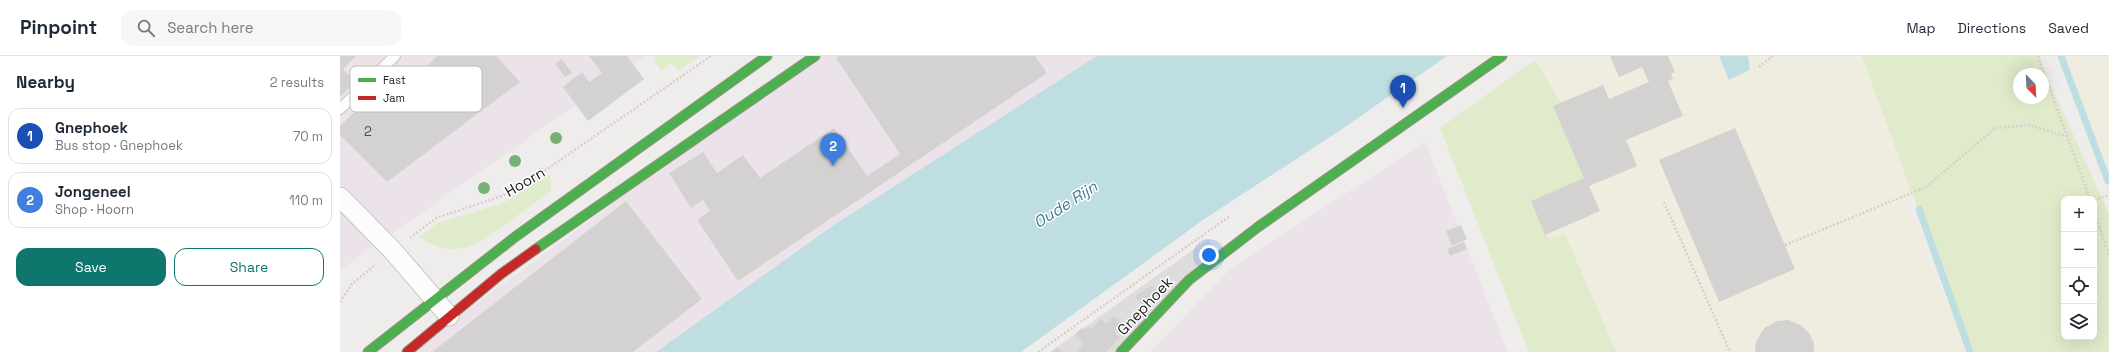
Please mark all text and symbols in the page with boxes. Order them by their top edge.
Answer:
search box [121,10,401,46]
text: Pinpoint [20,15,97,40]
icon: search [135,17,157,39]
text: Search here [167,18,254,37]
text: Map [1906,19,1936,37]
text: Directions [1958,19,2026,37]
text: Saved [2048,19,2089,37]
legend [350,66,482,112]
north arrow [2013,68,2049,104]
text: Nearby [16,71,75,93]
text: Fast [383,73,406,87]
text: 2 results [270,74,324,91]
pin: 1 [1390,75,1416,108]
text: Jam [383,91,405,105]
text: Gnephoek [55,118,128,137]
house number: 2 [364,123,372,140]
text: 1 [27,128,33,145]
text: 70 m [293,128,323,145]
pin: 2 [820,133,846,166]
text: Bus stop · Gnephoek [55,137,183,154]
street label: Hoorn [501,163,548,201]
water label: Oude Rijn [1029,175,1102,233]
text: Jongeneel [55,182,131,201]
text: 2 [26,192,34,209]
text: 110 m [289,192,323,209]
map controls [2061,196,2097,340]
button: + [2061,196,2097,232]
text: Shop · Hoorn [55,201,134,218]
button: − [2061,232,2097,268]
your location [1199,245,1219,265]
button: Save [16,248,166,286]
button: Share [174,248,324,286]
button: locate [2061,268,2097,304]
street label: Gnephoek [1113,272,1176,339]
button: layers [2061,304,2097,340]

